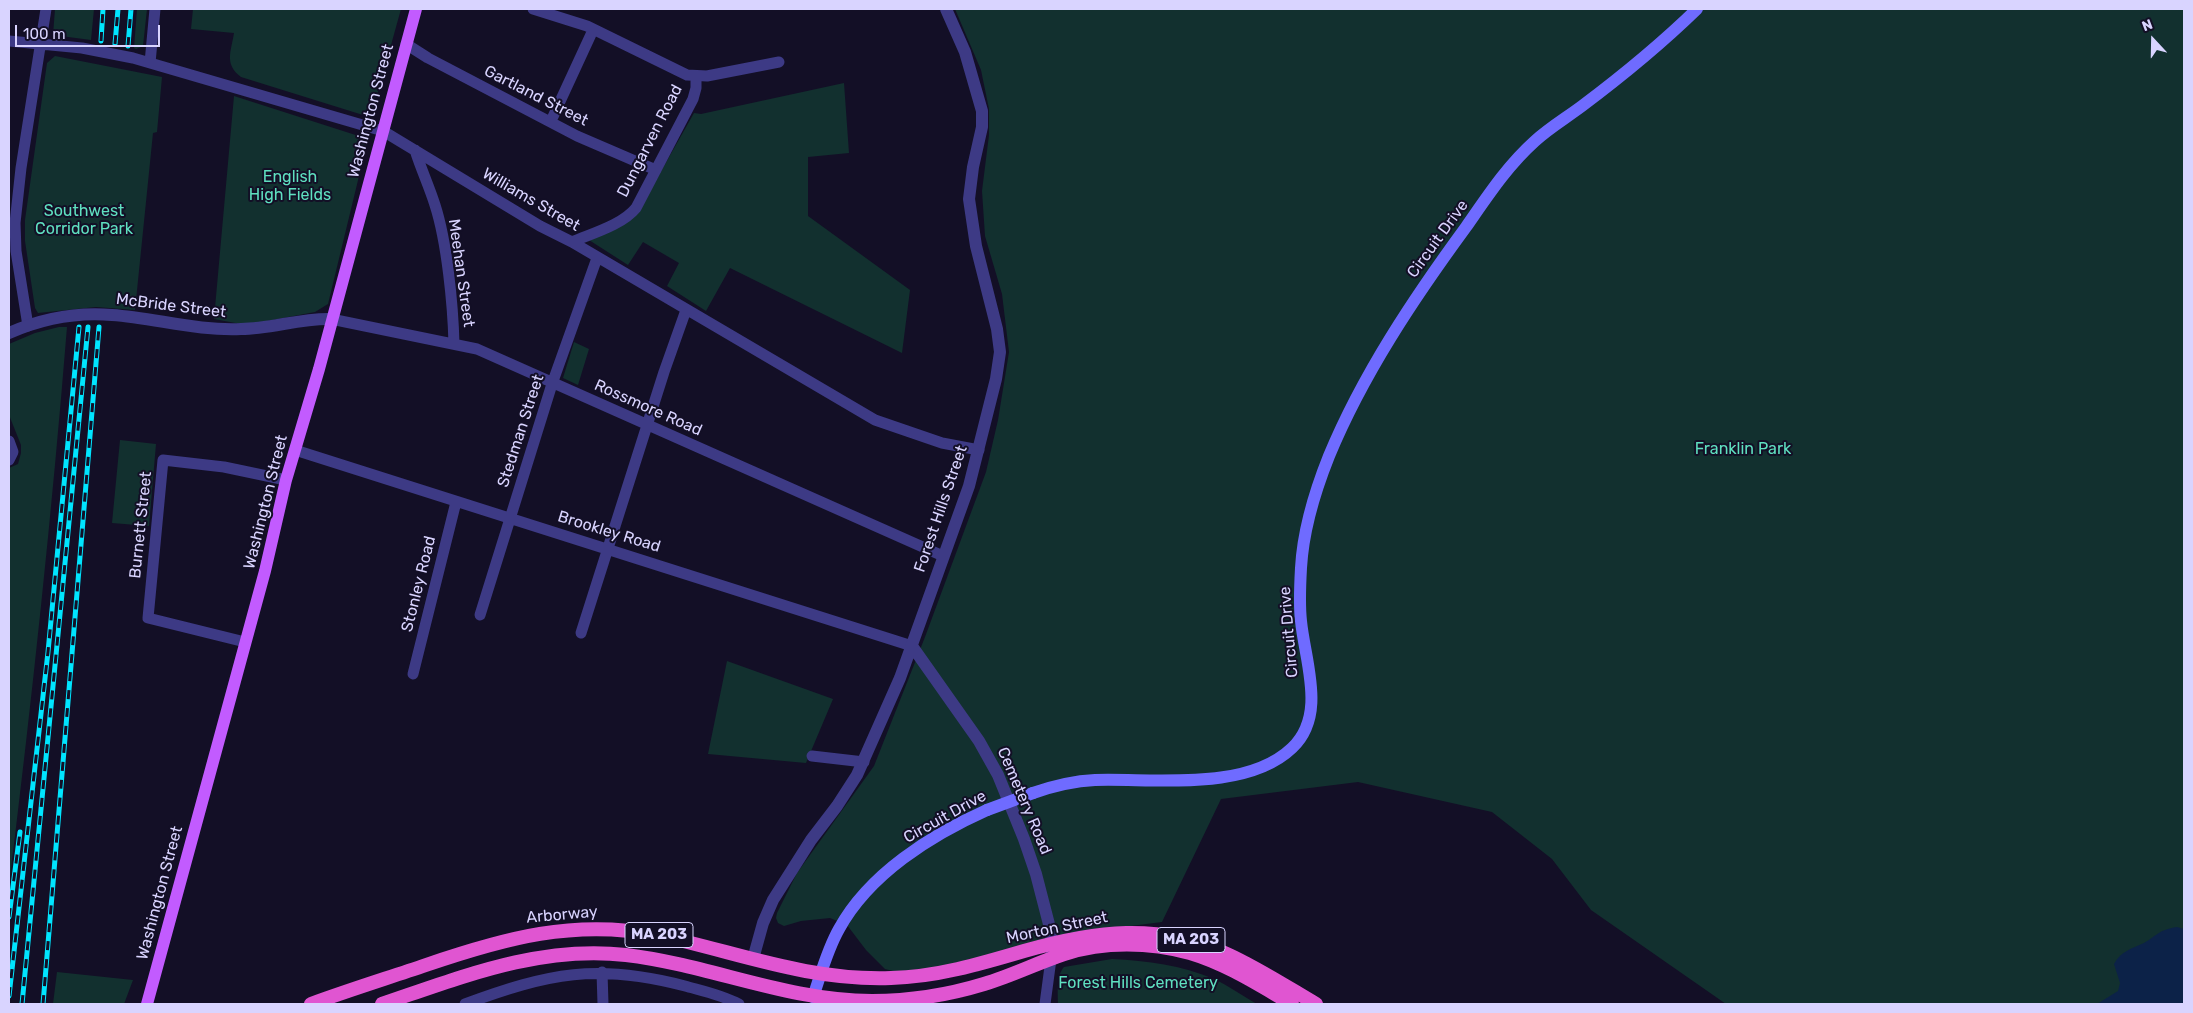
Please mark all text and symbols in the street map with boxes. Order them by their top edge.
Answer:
scale bar [18,15,162,47]
north arrow [2128,15,2178,65]
text: N [2140,16,2155,35]
text: 100 m [23,25,65,43]
street label: Washington Street [344,42,398,180]
street label: Gartland Street [481,62,591,130]
street label: Dungarven Road [613,81,687,201]
street label: Williams Street [479,164,583,236]
park label: English High Fields [249,167,331,205]
street label: Circuit Drive [1403,196,1473,282]
park label: Southwest Corridor Park [35,201,133,239]
street label: Meehan Street [444,218,478,328]
street label: McBride Street [115,290,227,322]
street label: Stedman Street [494,372,548,490]
street label: Rossmore Road [591,376,705,440]
street label: Washington Street [240,433,292,571]
park label: Franklin Park [1695,439,1791,459]
street label: Forest Hills Street [910,443,972,575]
street label: Burnett Street [126,470,156,580]
street label: Brookley Road [555,507,663,557]
street label: Stonley Road [398,534,440,634]
street label: Circuit Drive [1275,586,1303,678]
street label: Cemetery Road [993,744,1055,858]
street label: Circuit Drive [900,786,990,848]
street label: Washington Street [133,824,187,962]
street label: Arborway [525,902,599,928]
street label: Morton Street [1004,908,1110,948]
road number: MA 203 [625,922,693,948]
road number: MA 203 [1157,928,1225,952]
park label: Forest Hills Cemetery [1058,973,1218,993]

